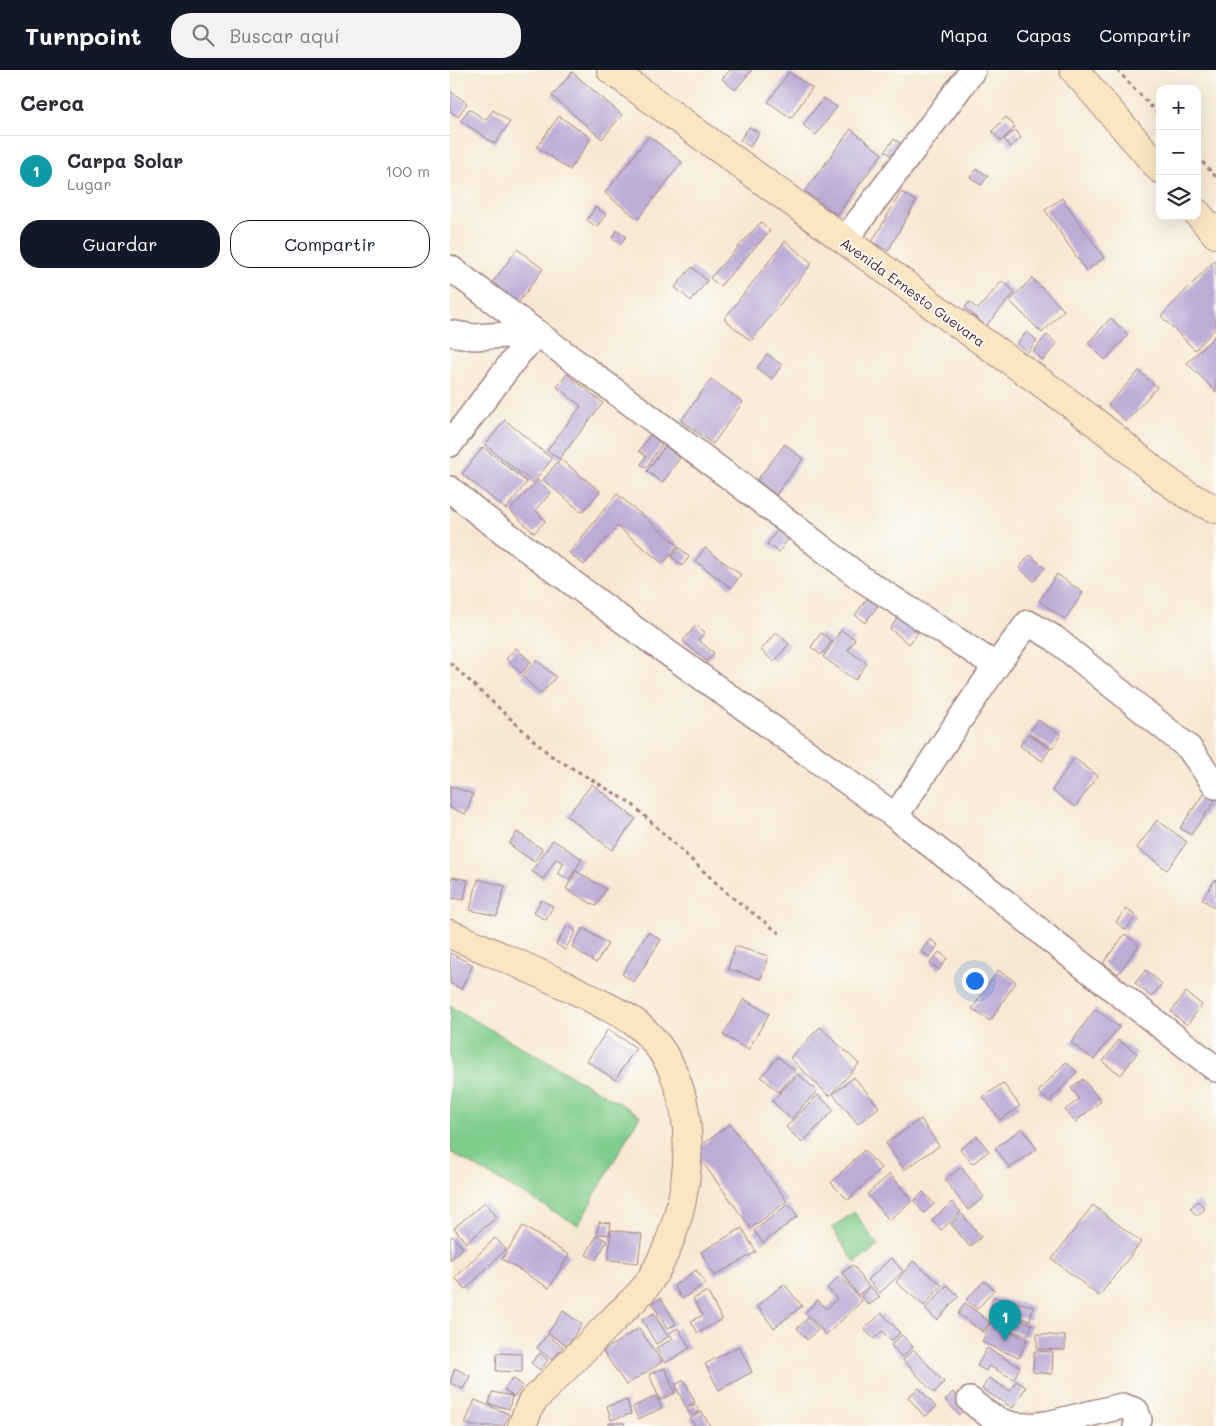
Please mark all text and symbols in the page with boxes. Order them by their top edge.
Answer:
search box [171,13,521,58]
text: Turnpoint [25,20,141,51]
icon: search [189,21,217,49]
text: Buscar aquí [229,23,340,48]
text: Mapa [940,23,988,47]
text: Capas [1016,23,1071,47]
text: Compartir [1099,23,1191,47]
map controls [1156,85,1201,220]
button: + [1156,85,1201,130]
text: Cerca [20,89,85,116]
button: − [1156,130,1201,175]
text: Carpa Solar [67,148,183,173]
text: 1 [32,160,40,181]
text: 100 m [385,160,430,181]
text: Lugar [67,173,111,194]
button: layers [1156,175,1201,220]
button: Guardar [20,220,220,268]
button: Compartir [230,220,430,268]
street label: Avenida Ernesto Guevara [837,233,989,351]
your location [962,968,988,994]
pin: 1 [989,1300,1021,1341]

